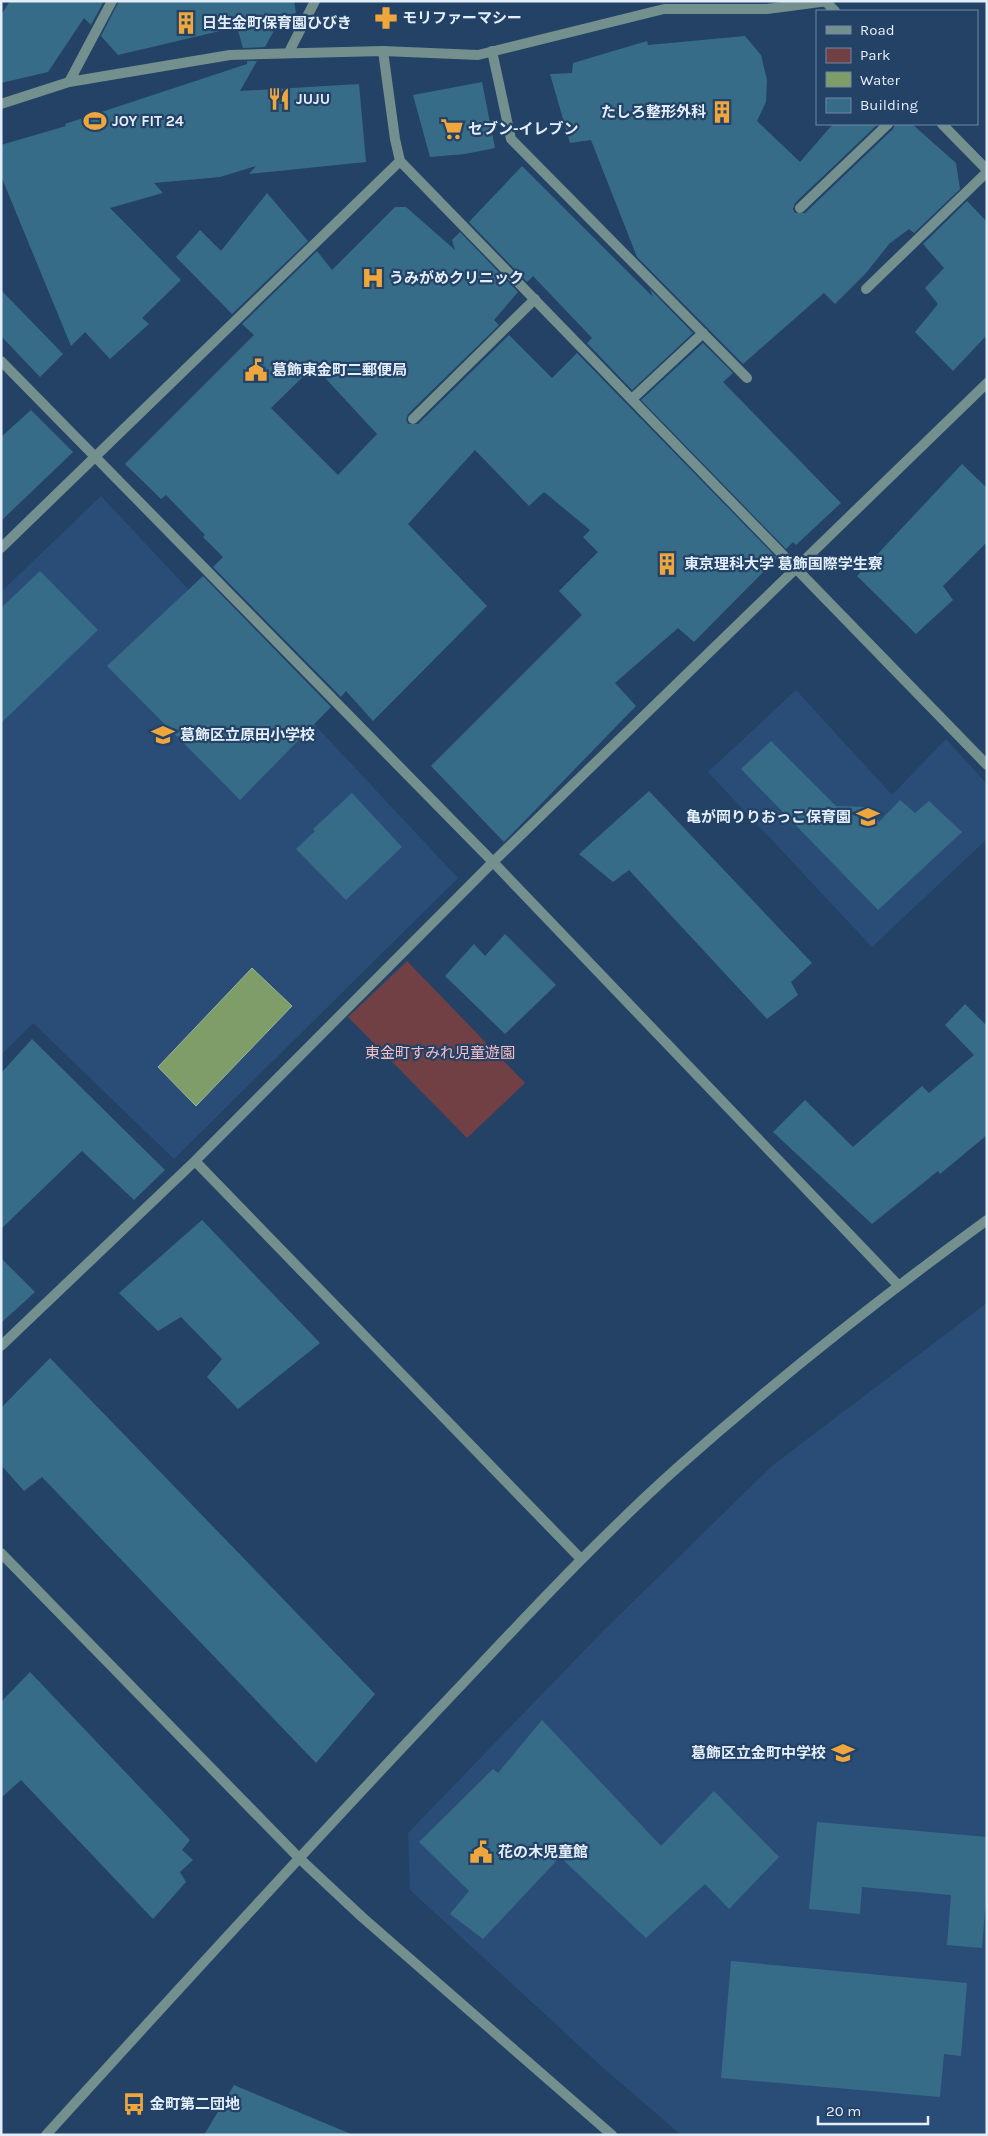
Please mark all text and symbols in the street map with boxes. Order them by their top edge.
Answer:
pharmacy icon: モリファーマシー [373,5,399,31]
place label: モリファーマシー [402,9,522,27]
building icon: 日生金町保育園ひびき [173,10,199,36]
legend [816,10,978,125]
place label: 日生金町保育園ひびき [202,14,352,32]
text: Road [860,21,895,39]
text: Park [860,46,890,64]
text: Water [860,71,901,89]
restaurant icon: JUJU [266,86,292,112]
place label: JUJU [296,90,330,108]
text: Building [860,96,918,114]
building icon: たしろ整形外科 [709,99,735,125]
place label: たしろ整形外科 [601,103,706,121]
sports icon: JOY FIT 24 [82,108,108,134]
place label: JOY FIT 24 [112,112,184,130]
supermarket icon: セブン-イレブン [439,116,465,142]
place label: セブン-イレブン [468,120,579,138]
hospital icon: うみがめクリニック [360,265,386,291]
place label: うみがめクリニック [389,269,524,287]
public building icon: 葛飾東金町二郵便局 [243,357,269,383]
place label: 葛飾東金町二郵便局 [272,361,407,379]
building icon: 東京理科大学 葛飾国際学生寮 [654,551,680,577]
place label: 東京理科大学 葛飾国際学生寮 [684,555,883,573]
school or university icon: 葛飾区立原田小学校 [150,722,176,748]
place label: 葛飾区立原田小学校 [180,726,315,744]
school or university icon: 亀が岡りりおっこ保育園 [855,804,881,830]
place label: 亀が岡りりおっこ保育園 [686,808,851,826]
park label: 東金町すみれ児童遊園 [365,1044,515,1062]
school or university icon: 葛飾区立金町中学校 [830,1740,856,1766]
place label: 葛飾区立金町中学校 [691,1744,826,1762]
public building icon: 花の木児童館 [468,1839,494,1865]
place label: 花の木児童館 [498,1843,588,1861]
bus stop icon: 金町第二団地 [121,2091,147,2117]
scale bar [818,2094,928,2126]
place label: 金町第二団地 [150,2095,240,2113]
text: 20 m [826,2102,861,2120]

